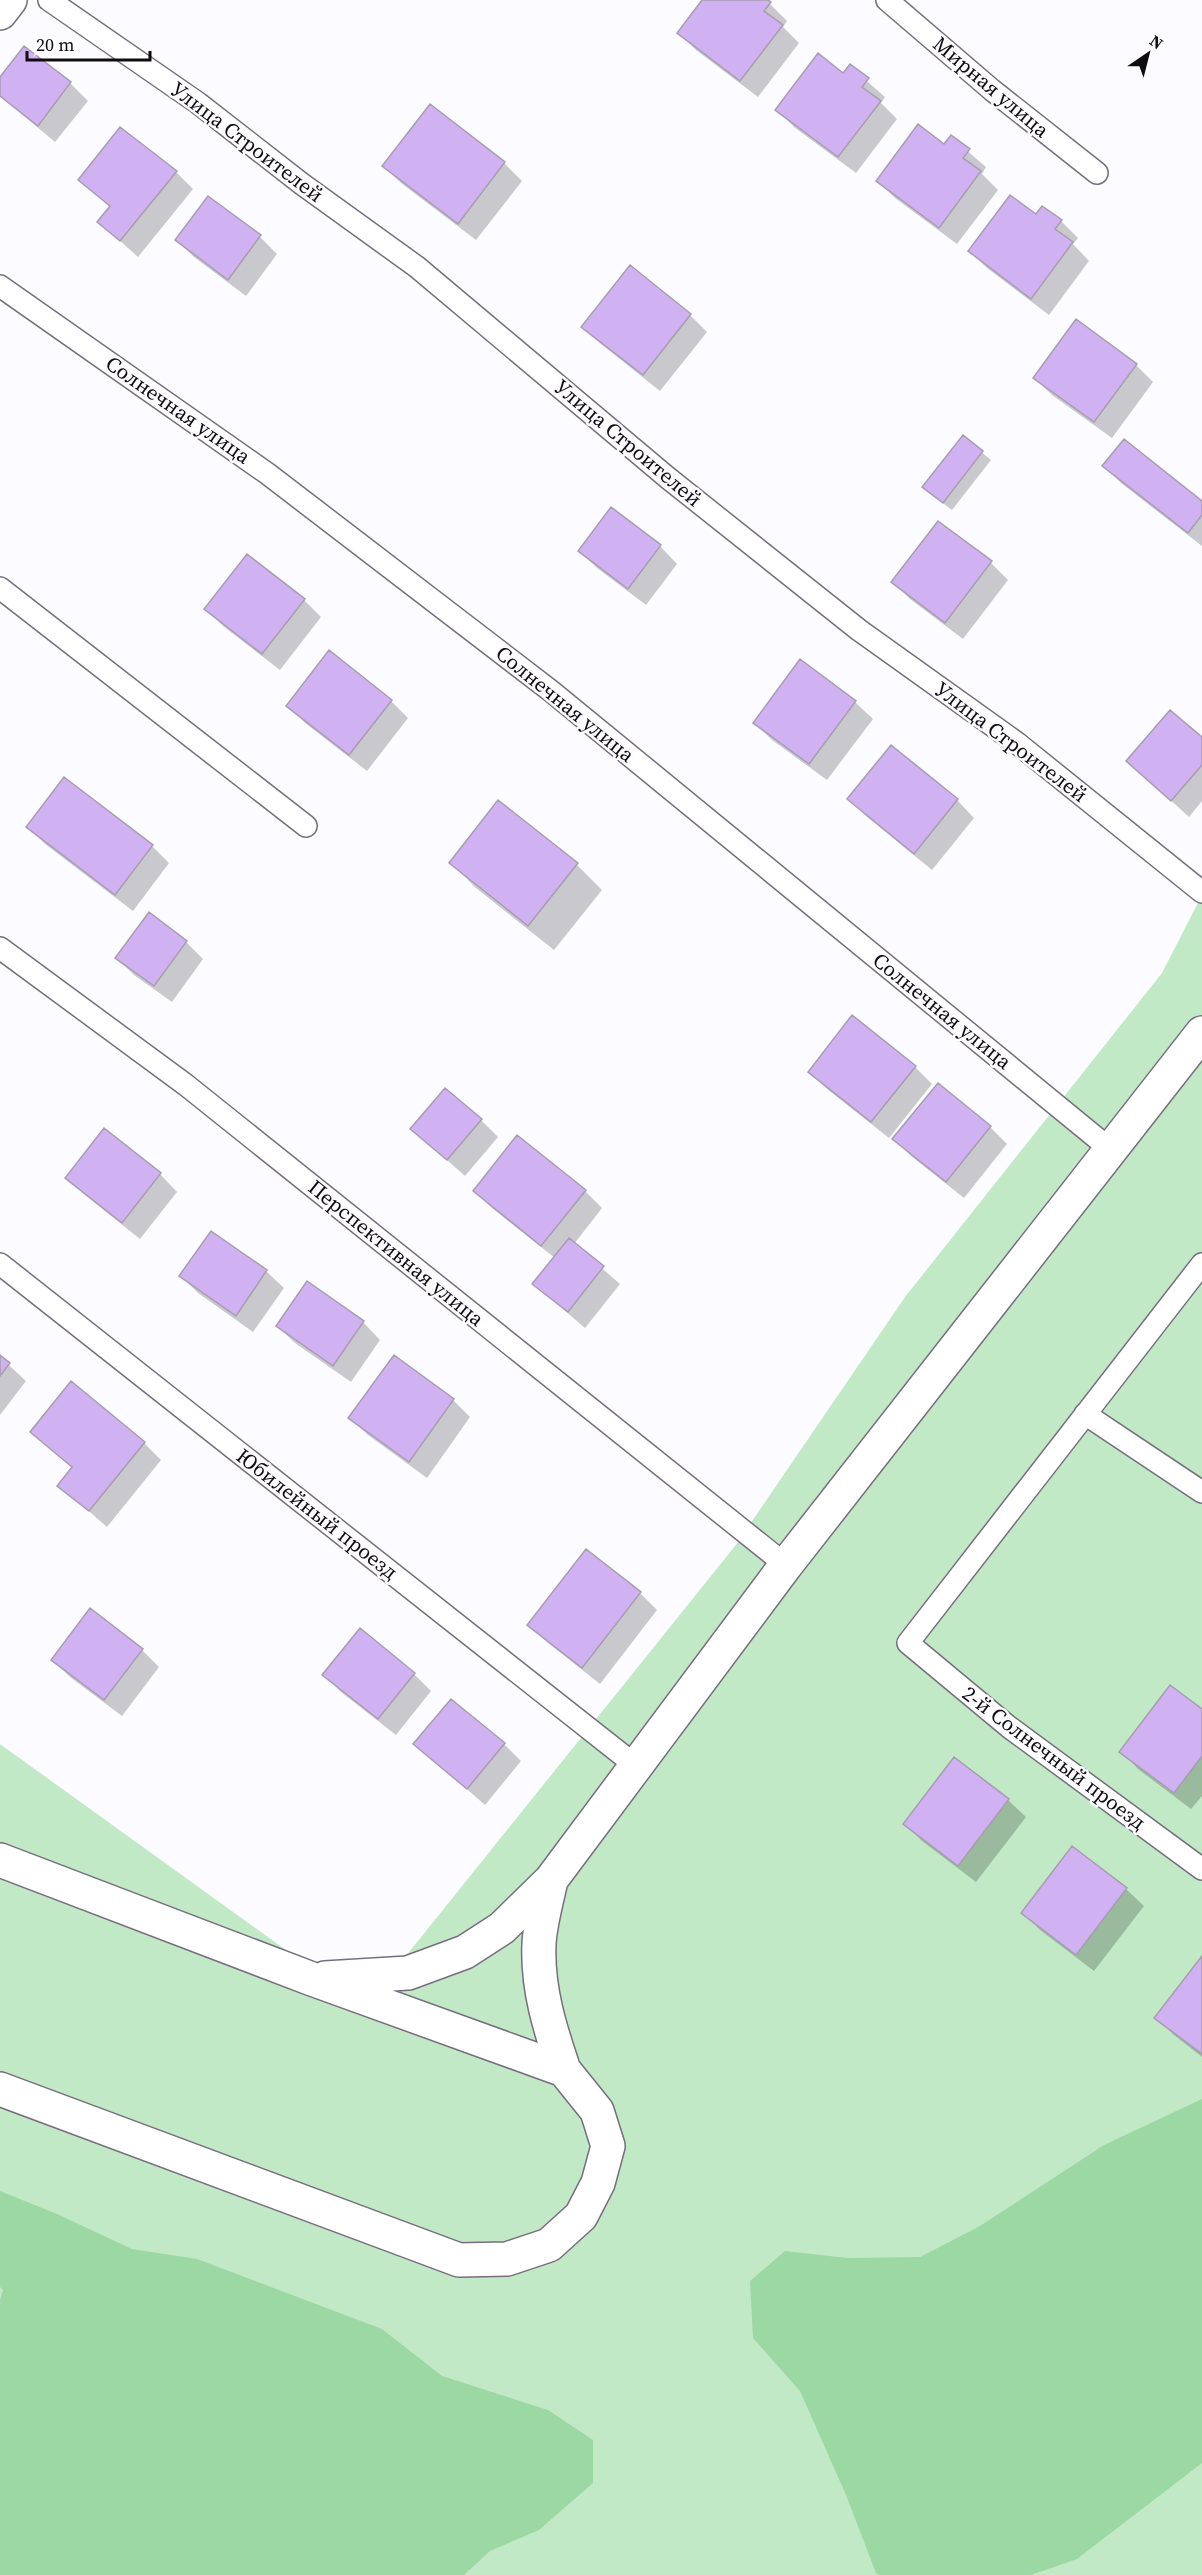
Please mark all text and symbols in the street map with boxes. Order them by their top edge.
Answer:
scale bar [27,24,150,62]
north arrow [1118,24,1178,84]
street label: Мирная улица [927,29,1056,144]
text: N [1146,29,1168,54]
text: 20 m [36,32,74,57]
street label: Улица Строителей [165,75,330,209]
street label: Солнечная улица [100,349,257,471]
street label: Улица Строителей [548,372,708,513]
street label: Солнечная улица [490,639,641,769]
street label: Улица Строителей [929,675,1094,809]
street label: Солнечная улица [867,946,1018,1076]
street label: Перспективная улица [302,1173,491,1333]
street label: Юбилейный проезд [231,1441,404,1586]
street label: 2-й Солнечный проезд [957,1679,1152,1836]

